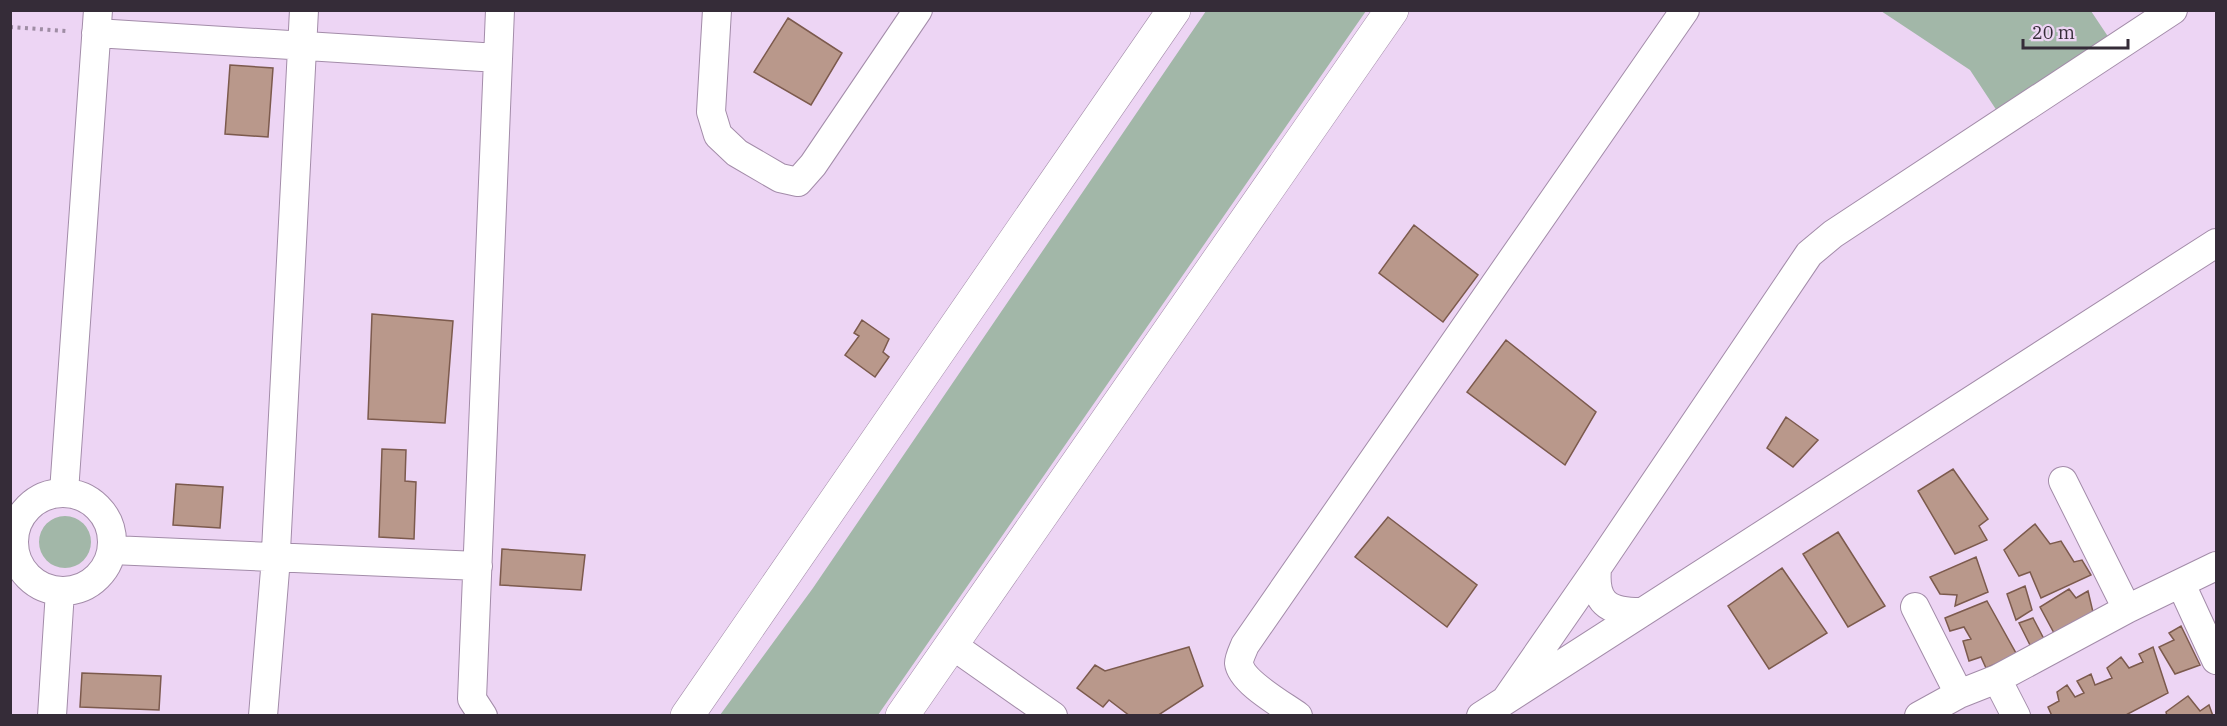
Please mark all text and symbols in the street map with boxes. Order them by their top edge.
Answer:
scale bar [2023,12,2128,50]
text: 20 m [2032,21,2075,44]

